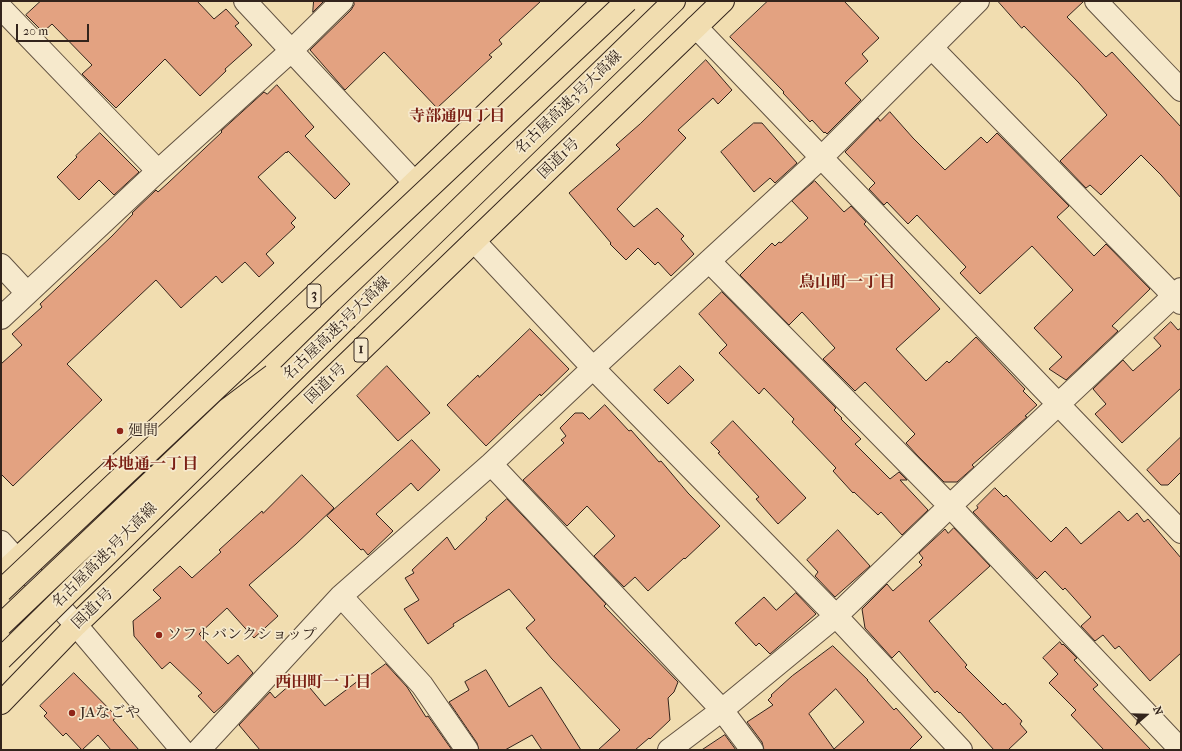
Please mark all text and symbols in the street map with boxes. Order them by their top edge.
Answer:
scale bar [18,16,91,42]
text: 20 m [23,24,48,38]
street label: 名古屋高速3号大高線 [512,47,626,159]
district label: 寺部通四丁目 [409,107,505,127]
street label: 国道1号 [535,135,583,183]
street label: 名古屋高速3号大高線 [280,273,394,385]
district label: 鳥山町一丁目 [799,273,895,293]
road number: 3 [307,284,321,308]
road number: 1 [354,338,368,362]
street label: 国道1号 [302,360,350,408]
place label: 廻間 [128,422,158,440]
marker: 廻間 [115,426,125,436]
district label: 本地通一丁目 [102,455,198,475]
street label: 名古屋高速3号大高線 [49,500,161,612]
street label: 国道1号 [69,585,117,633]
place label: ソフトバンクショップ [167,626,317,644]
marker: ソフトバンクショップ [154,630,164,640]
district label: 西田町一丁目 [275,673,371,693]
north arrow [1126,695,1166,735]
place label: JAなごや [80,704,140,722]
text: N [1150,705,1165,717]
marker: JAなごや [67,708,77,718]

